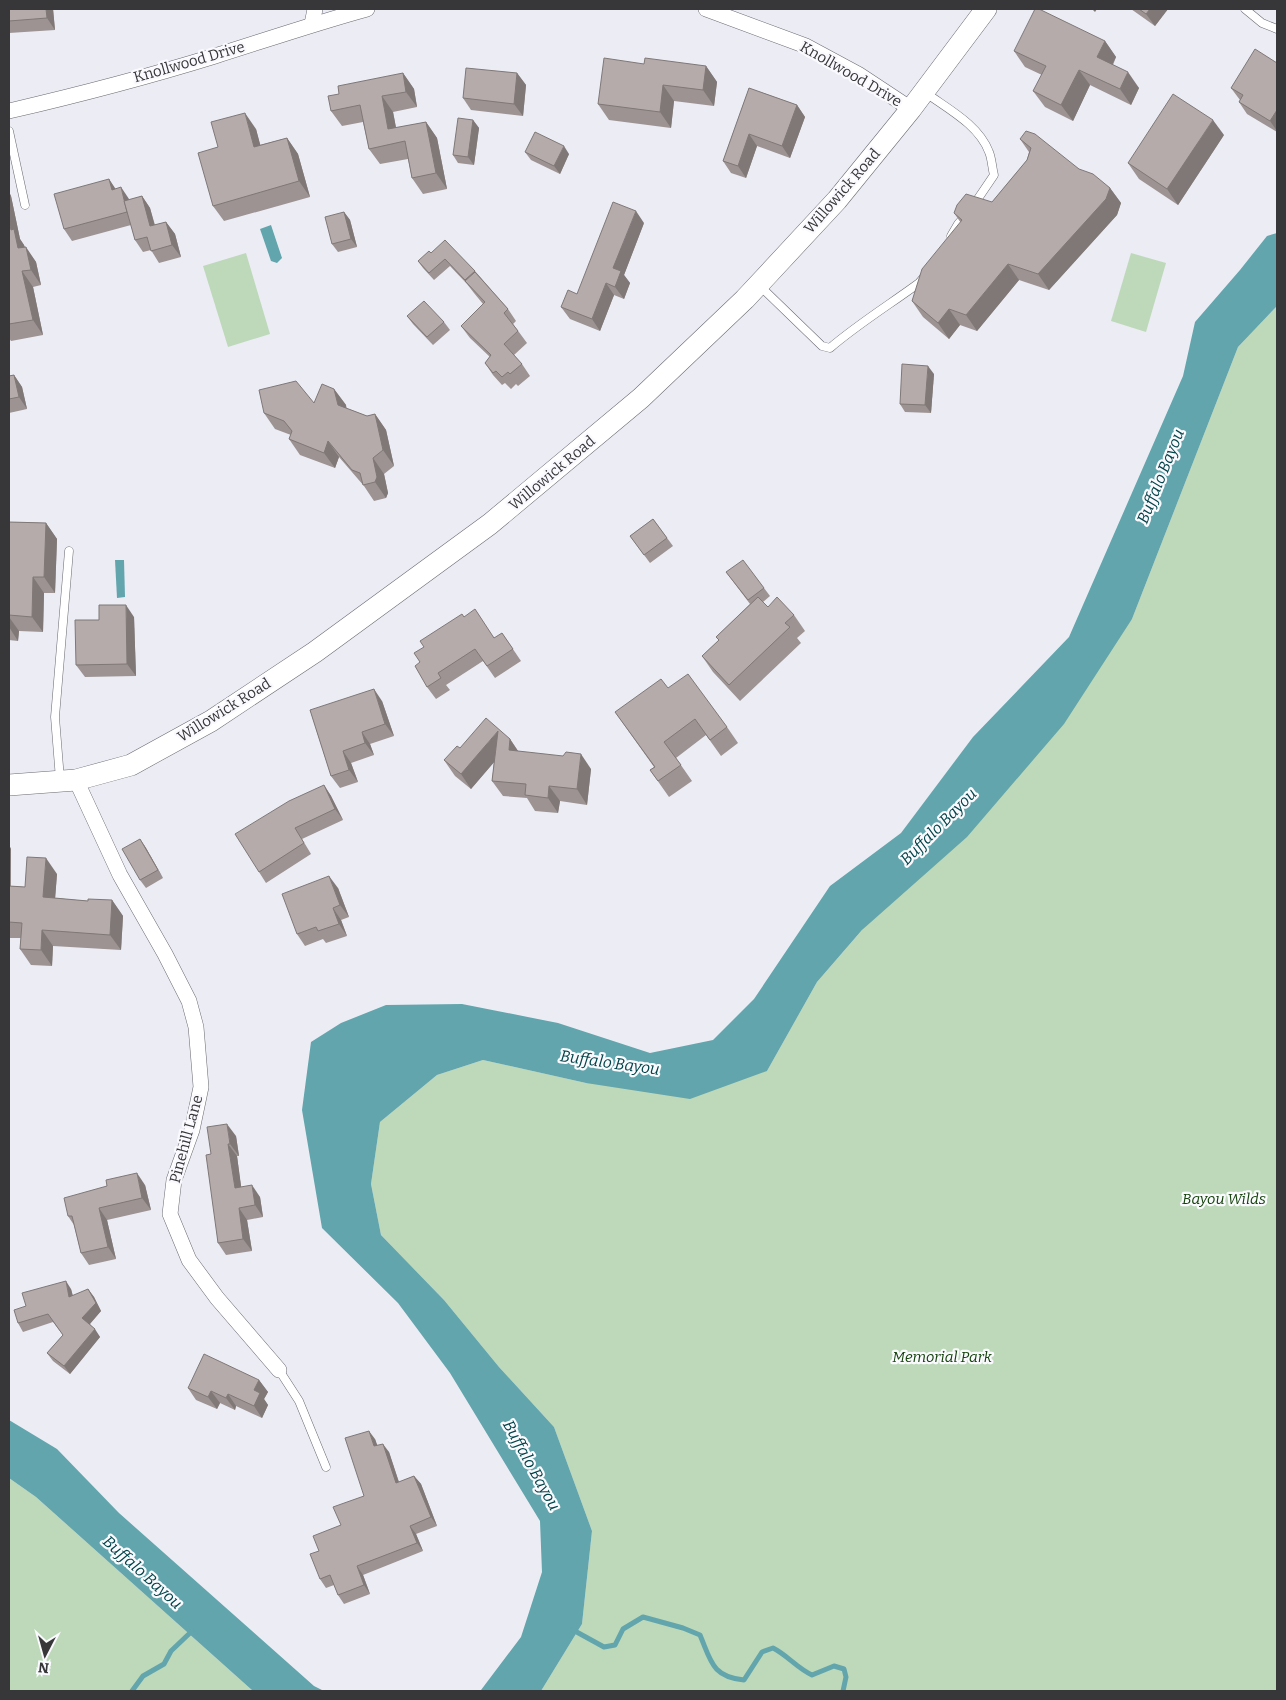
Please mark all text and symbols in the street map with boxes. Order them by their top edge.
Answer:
street label: Knollwood Drive [131,38,247,86]
street label: Knollwood Drive [797,38,905,110]
street label: Willowick Road [800,145,884,237]
water label: Buffalo Bayou [1133,426,1188,526]
street label: Willowick Road [505,432,599,514]
street label: Willowick Road [174,674,274,746]
water label: Buffalo Bayou [896,784,981,869]
water label: Buffalo Bayou [559,1046,661,1079]
street label: Pinehill Lane [166,1093,206,1185]
park label: Bayou Wilds [1182,1190,1266,1208]
park label: Memorial Park [892,1348,993,1366]
water label: Buffalo Bayou [499,1417,564,1514]
water label: Buffalo Bayou [99,1532,186,1613]
north arrow [20,1630,70,1680]
text: N [37,1658,50,1676]

